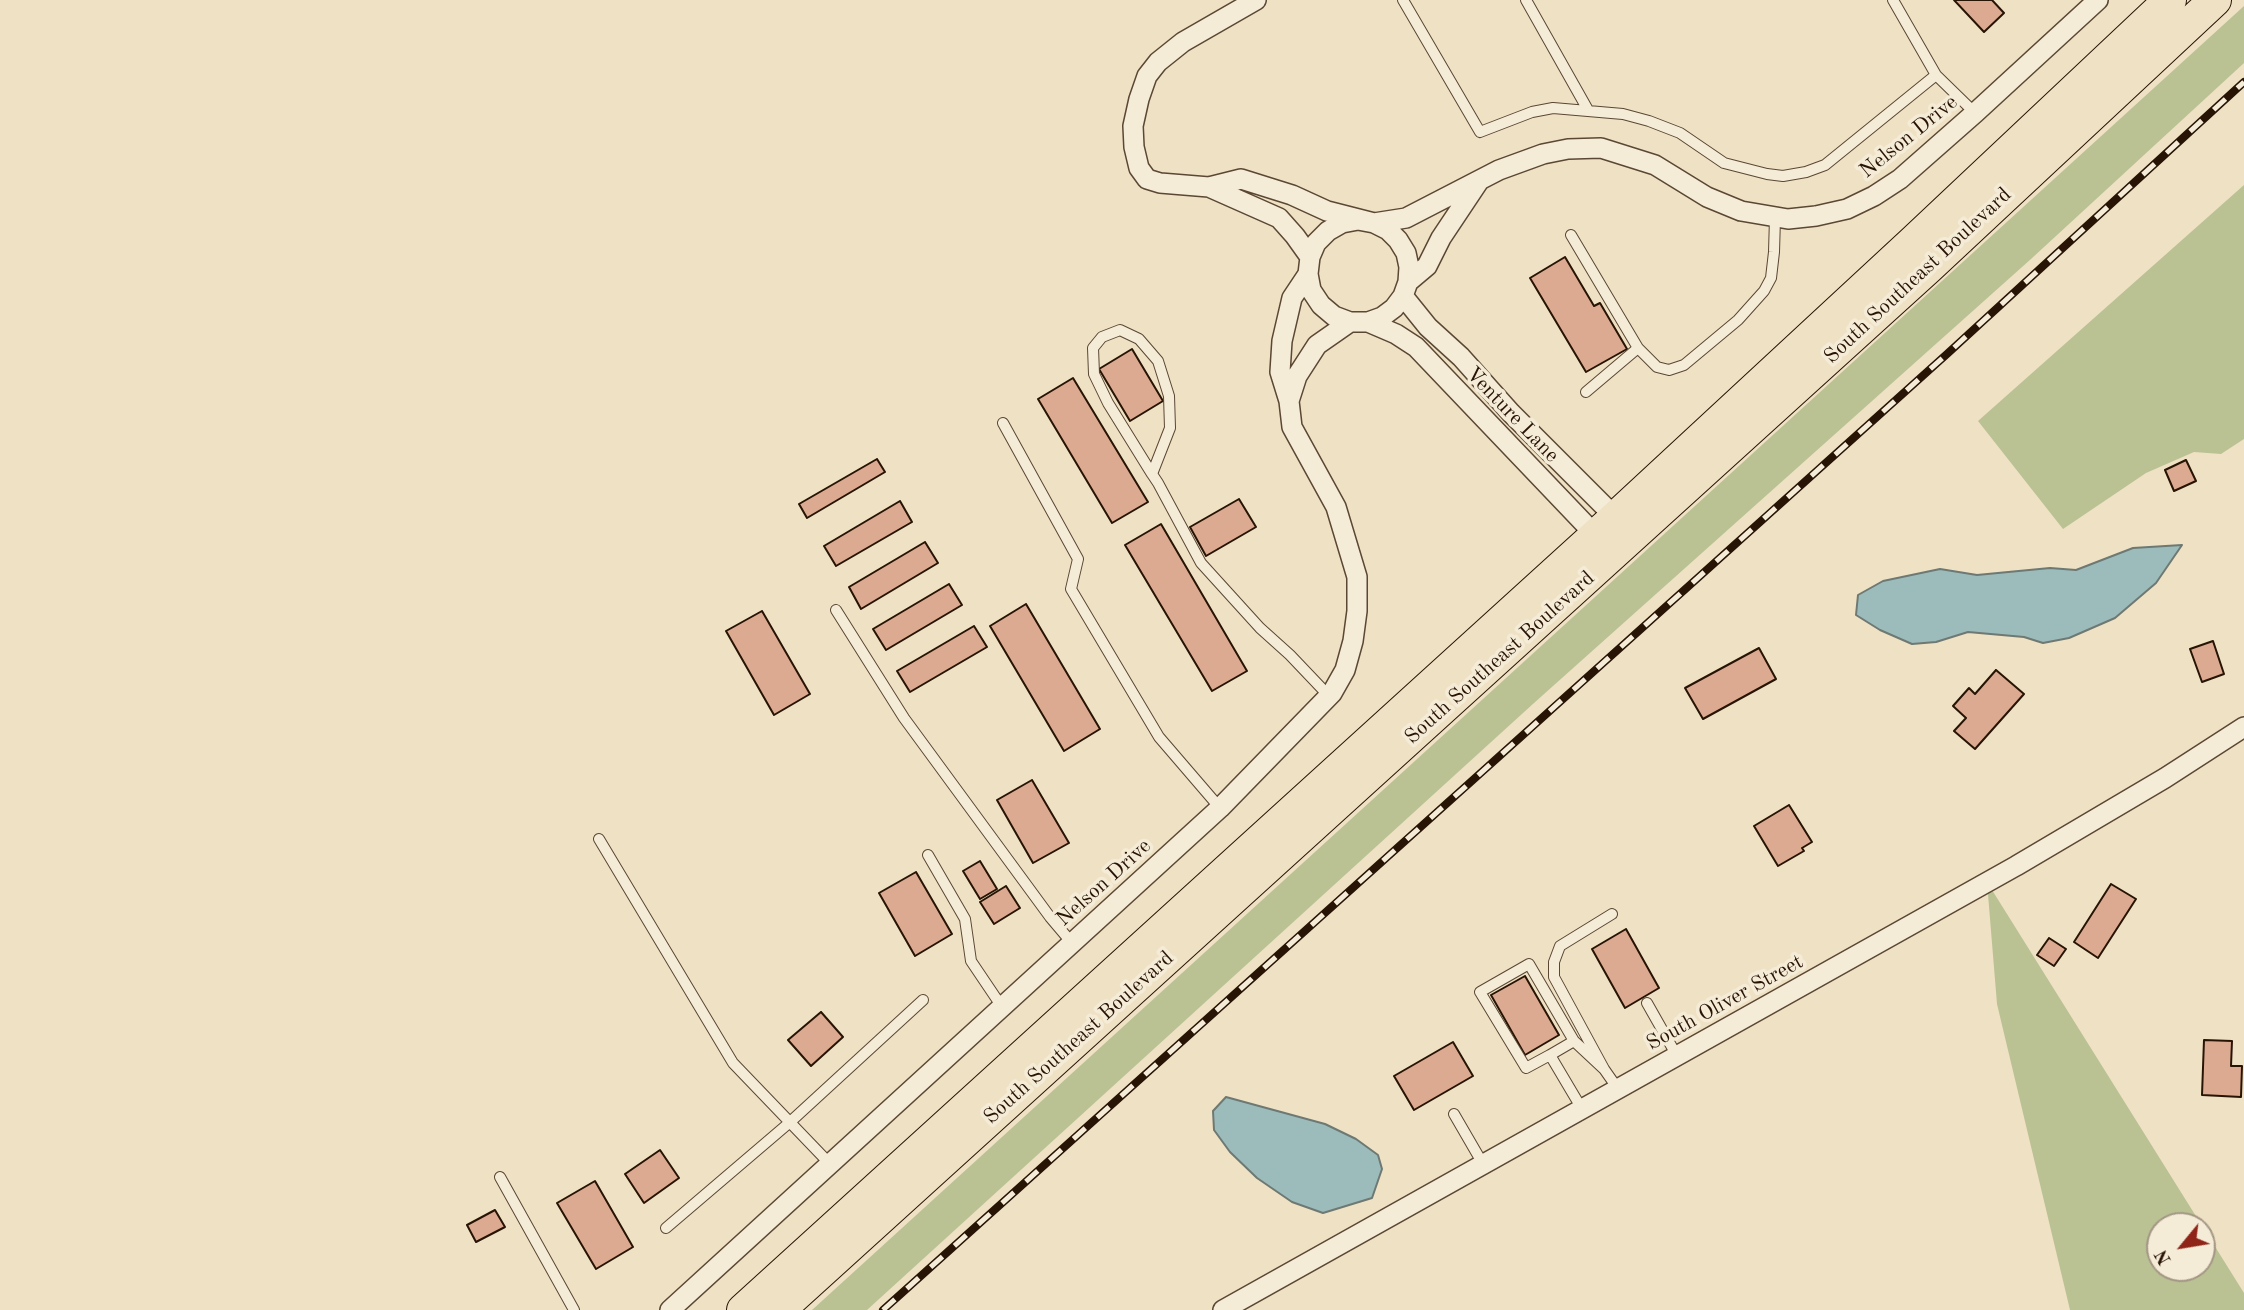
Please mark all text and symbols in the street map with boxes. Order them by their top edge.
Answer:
street label: Nelson Drive [1855,90,1963,184]
street label: South Southeast Boulevard [1819,183,2017,369]
street label: Venture Lane [1460,362,1564,468]
street label: South Southeast Boulevard [1400,566,1600,750]
street label: Nelson Drive [1051,834,1157,932]
street label: South Southeast Boulevard [979,946,1179,1130]
street label: South Oliver Street [1642,949,1808,1057]
north arrow [2146,1212,2216,1282]
text: N [2152,1246,2176,1268]

